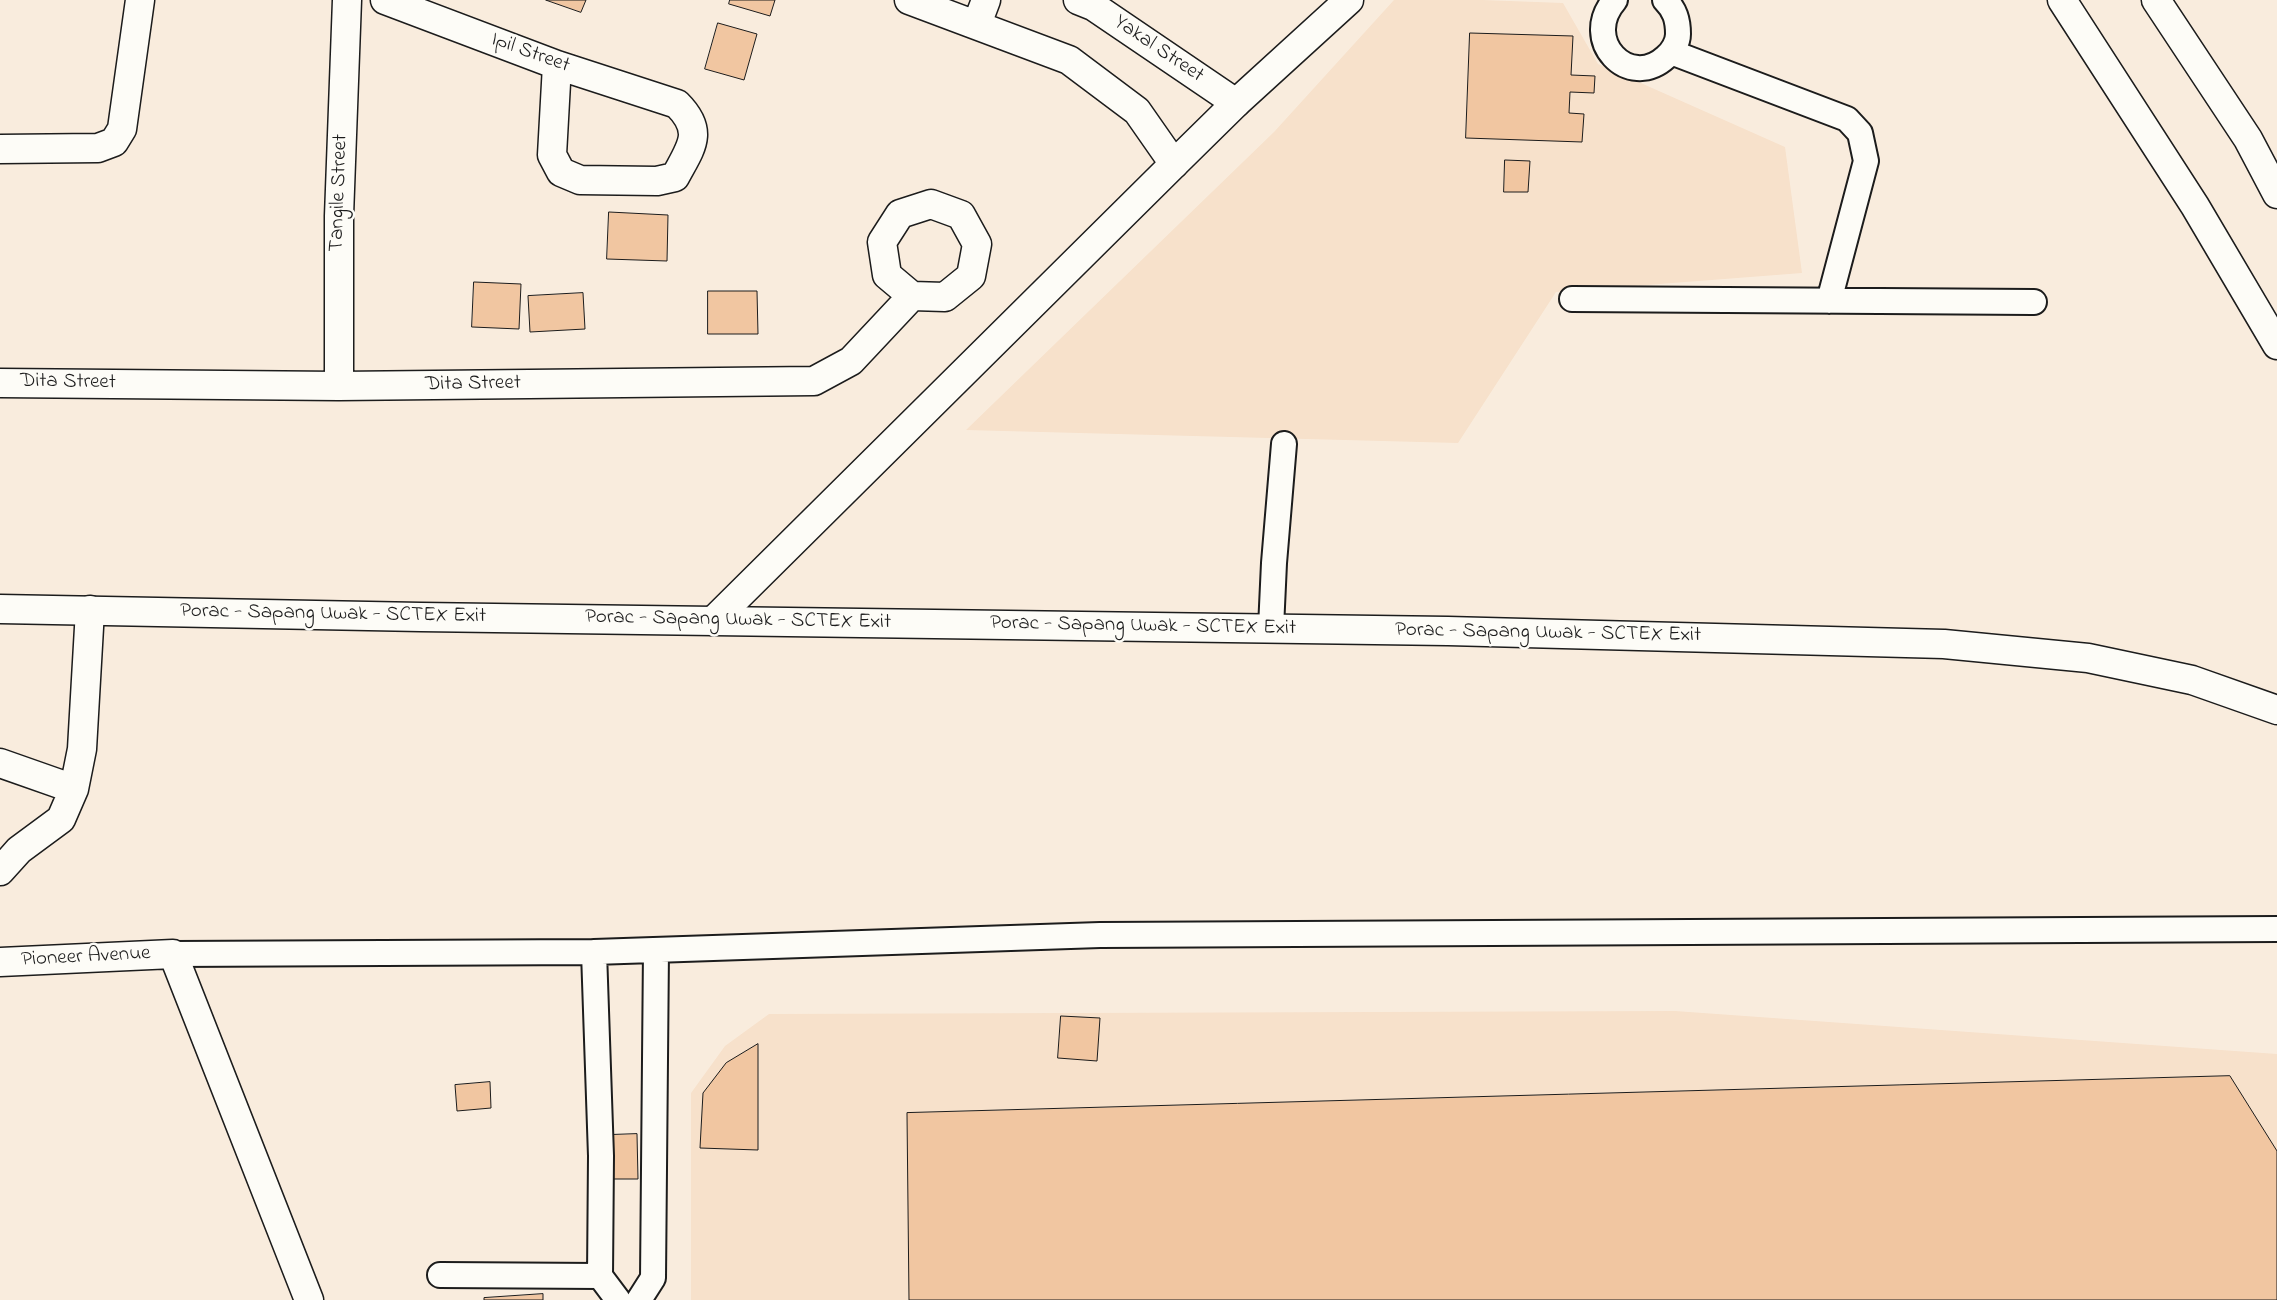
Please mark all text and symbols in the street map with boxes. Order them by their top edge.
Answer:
street label: Yakal Street [1108,11,1208,89]
street label: Ipil Street [487,28,573,80]
street label: Tangile Street [325,134,355,252]
street label: Dita Street [20,370,116,396]
street label: Dita Street [425,372,521,398]
street label: Porac - Sapang Uwak - SCTEX Exit [180,600,486,630]
street label: Porac - Sapang Uwak - SCTEX Exit [585,606,891,636]
street label: Porac - Sapang Uwak - SCTEX Exit [990,612,1296,642]
street label: Porac - Sapang Uwak - SCTEX Exit [1395,619,1701,649]
street label: Pioneer Avenue [21,942,151,974]

